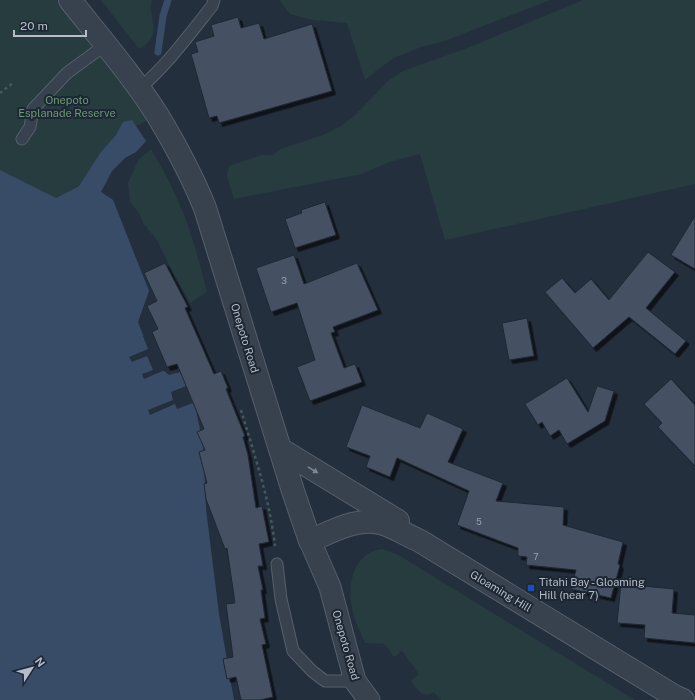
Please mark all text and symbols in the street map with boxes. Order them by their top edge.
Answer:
scale bar [14,12,86,38]
text: 20 m [20,19,48,33]
park label: Onepoto Esplanade Reserve [18,94,116,119]
house number: 3 [281,275,287,286]
street label: Onepoto Road [229,302,261,374]
one-way arrow [307,466,319,473]
house number: 5 [476,516,482,527]
house number: 7 [533,551,539,562]
street label: Gloaming Hill [468,568,534,614]
place label: Titahi Bay - Gloaming Hill (near 7) [539,576,645,601]
marker: Titahi Bay - Gloaming Hill (near 7) [526,583,536,593]
street label: Onepoto Road [330,609,362,681]
north arrow [12,648,52,688]
text: N [33,655,47,669]

